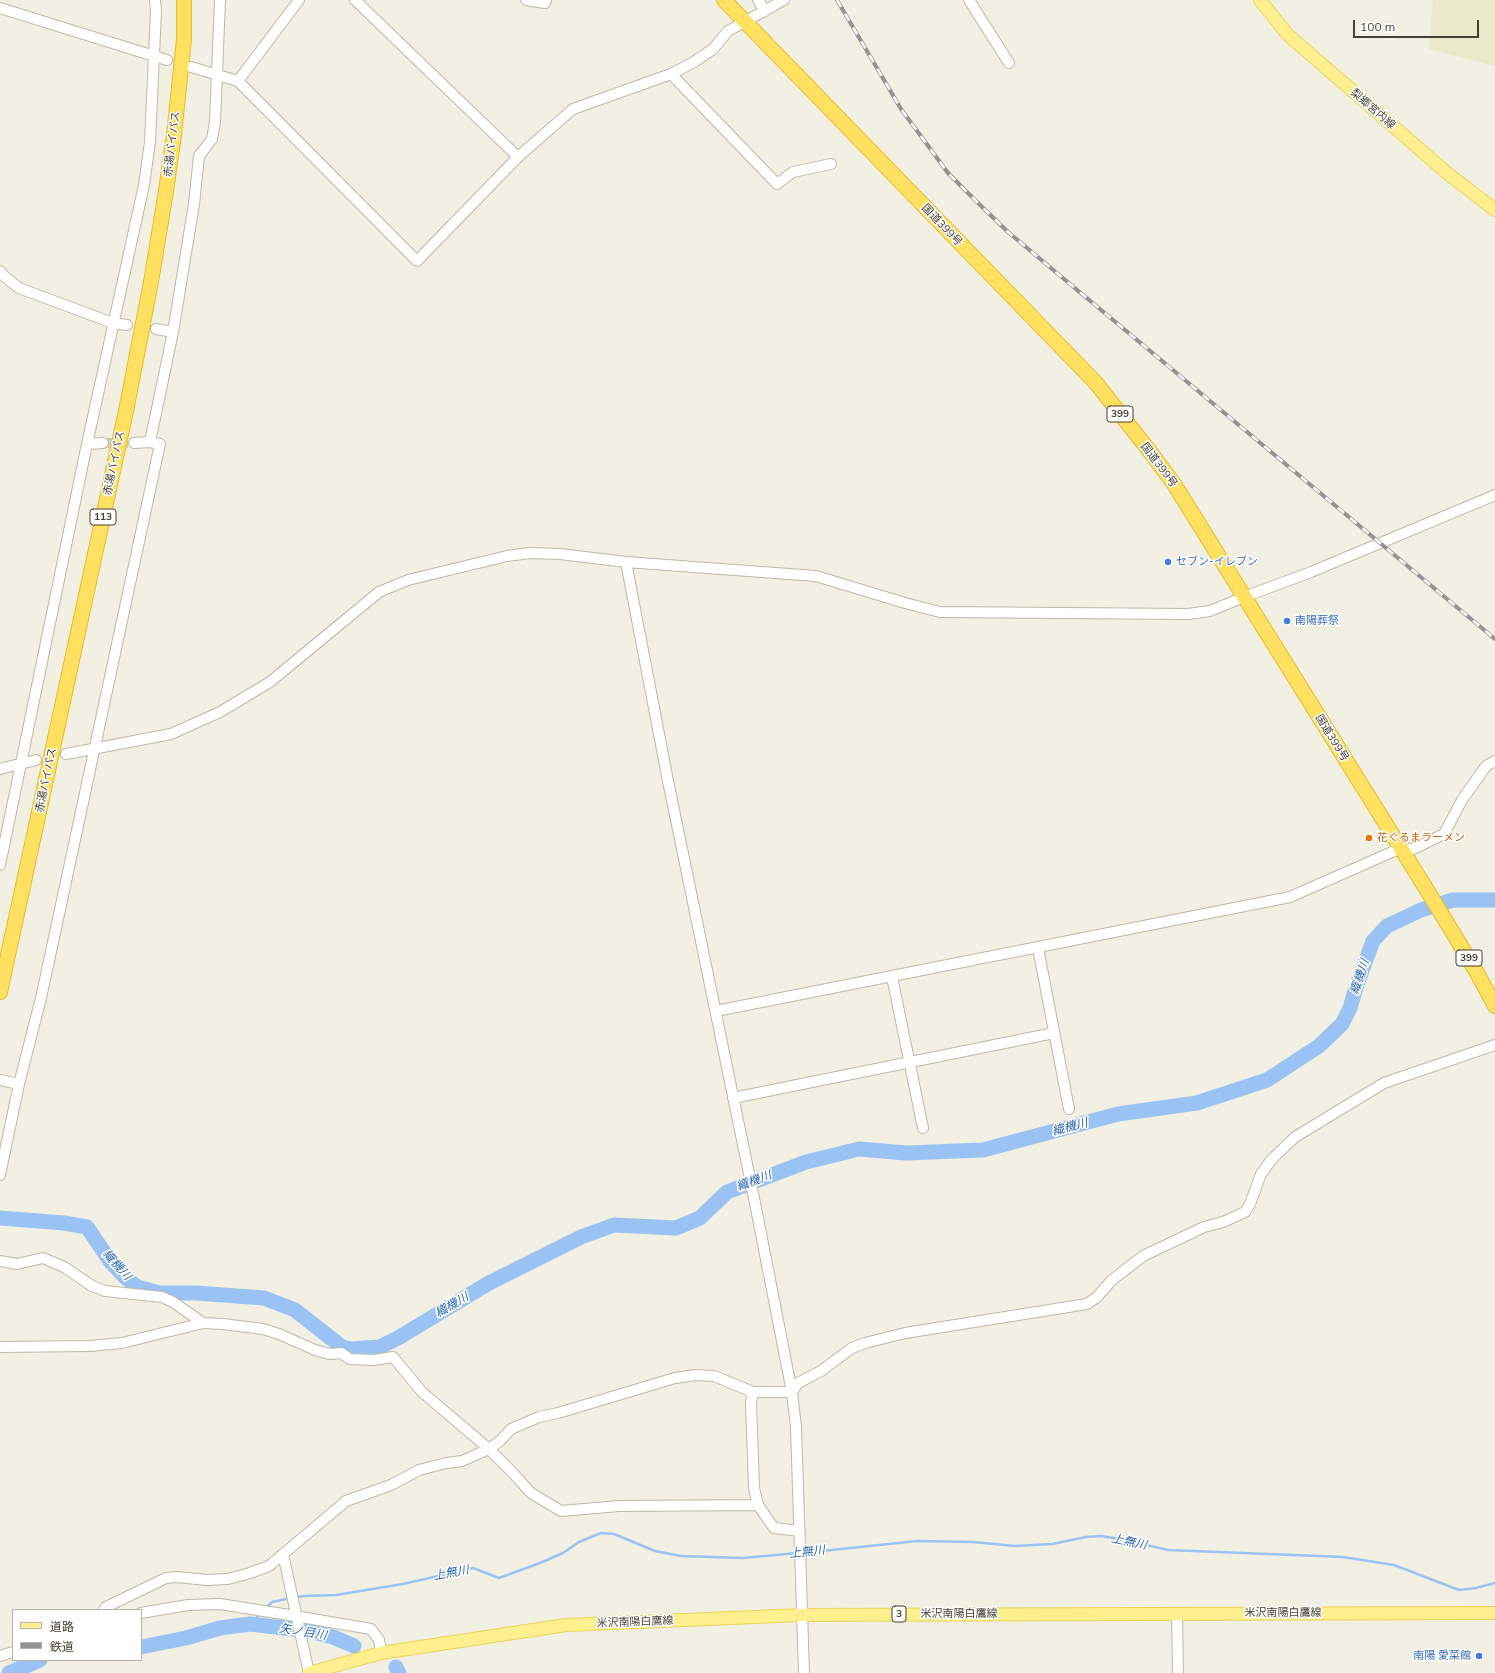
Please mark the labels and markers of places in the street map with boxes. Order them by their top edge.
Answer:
place label: セブン-イレブン [1176,555,1258,569]
marker: セブン-イレブン [1163,557,1173,567]
place label: 南陽葬祭 [1295,614,1339,628]
marker: 南陽葬祭 [1282,616,1292,626]
place label: 花ぐるまラーメン [1377,831,1465,845]
marker: 花ぐるまラーメン [1364,833,1374,843]
place label: 南陽 愛菜館 [1413,1649,1471,1663]
marker: 南陽 愛菜館 [1474,1651,1484,1661]

